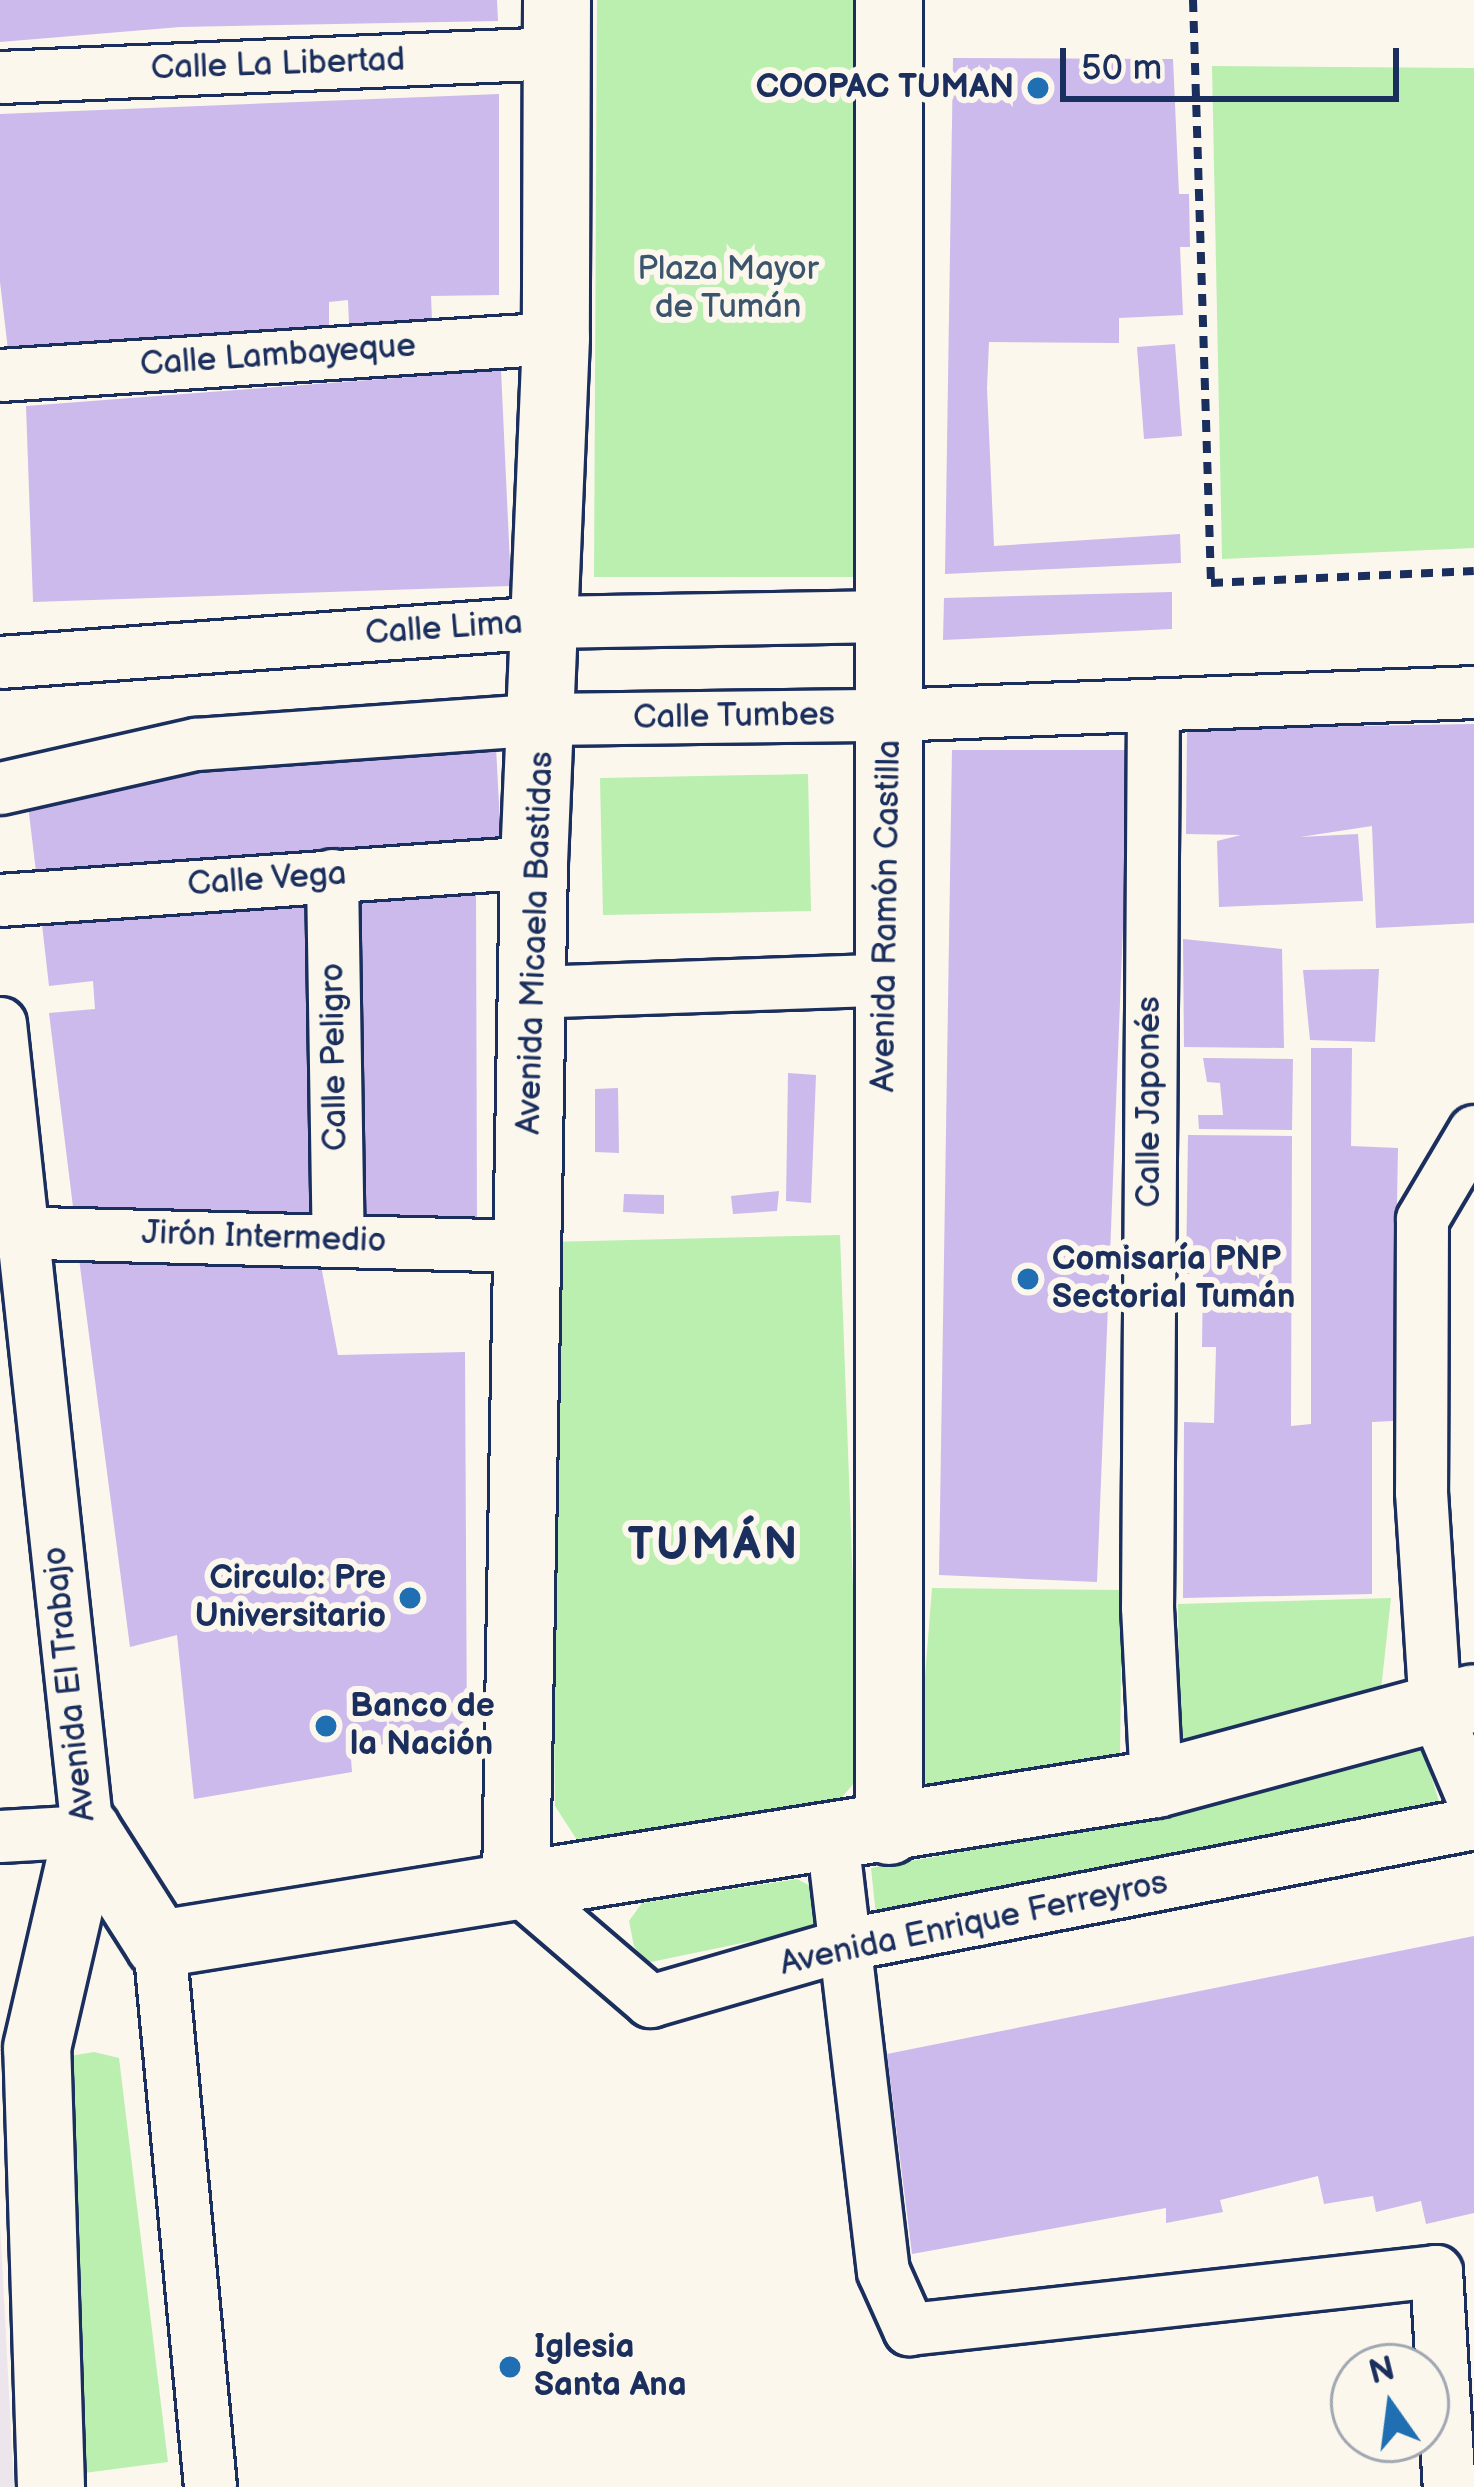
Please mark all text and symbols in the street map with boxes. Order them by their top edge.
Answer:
scale bar [1066,24,1405,98]
street label: Calle La Libertad [150,41,406,89]
text: 50 m [1081,47,1162,90]
place label: COOPAC TUMAN [756,68,1014,108]
marker: COOPAC TUMAN [1025,75,1051,101]
park label: Plaza Mayor de Tumán [637,250,819,328]
street label: Calle Lambayeque [139,327,417,385]
street label: Calle Lima [364,604,524,654]
street label: Calle Tumbes [632,695,836,739]
street label: Avenida Ramón Castilla [864,739,910,1093]
street label: Avenida Micaela Bastidas [510,751,562,1135]
street label: Calle Vega [186,855,348,905]
street label: Calle Peligro [314,963,356,1151]
street label: Calle Japonés [1130,995,1170,1209]
street label: Jirón Intermedio [141,1214,387,1262]
place label: Comisaría PNP Sectorial Tumán [1052,1240,1295,1318]
marker: Comisaría PNP Sectorial Tumán [1015,1266,1041,1292]
district label: TUMÁN [628,1519,800,1573]
street label: Avenida El Trabajo [36,1544,104,1824]
place label: Circulo: Pre Universitario [195,1559,386,1637]
marker: Circulo: Pre Universitario [397,1585,423,1611]
place label: Banco de la Nación [350,1687,495,1765]
marker: Banco de la Nación [313,1713,339,1739]
street label: Avenida Enrique Ferreyros [777,1864,1171,1984]
place label: Iglesia Santa Ana [534,2328,687,2406]
north arrow [1330,2343,1450,2463]
text: N [1365,2349,1399,2393]
marker: Iglesia Santa Ana [497,2354,523,2380]

